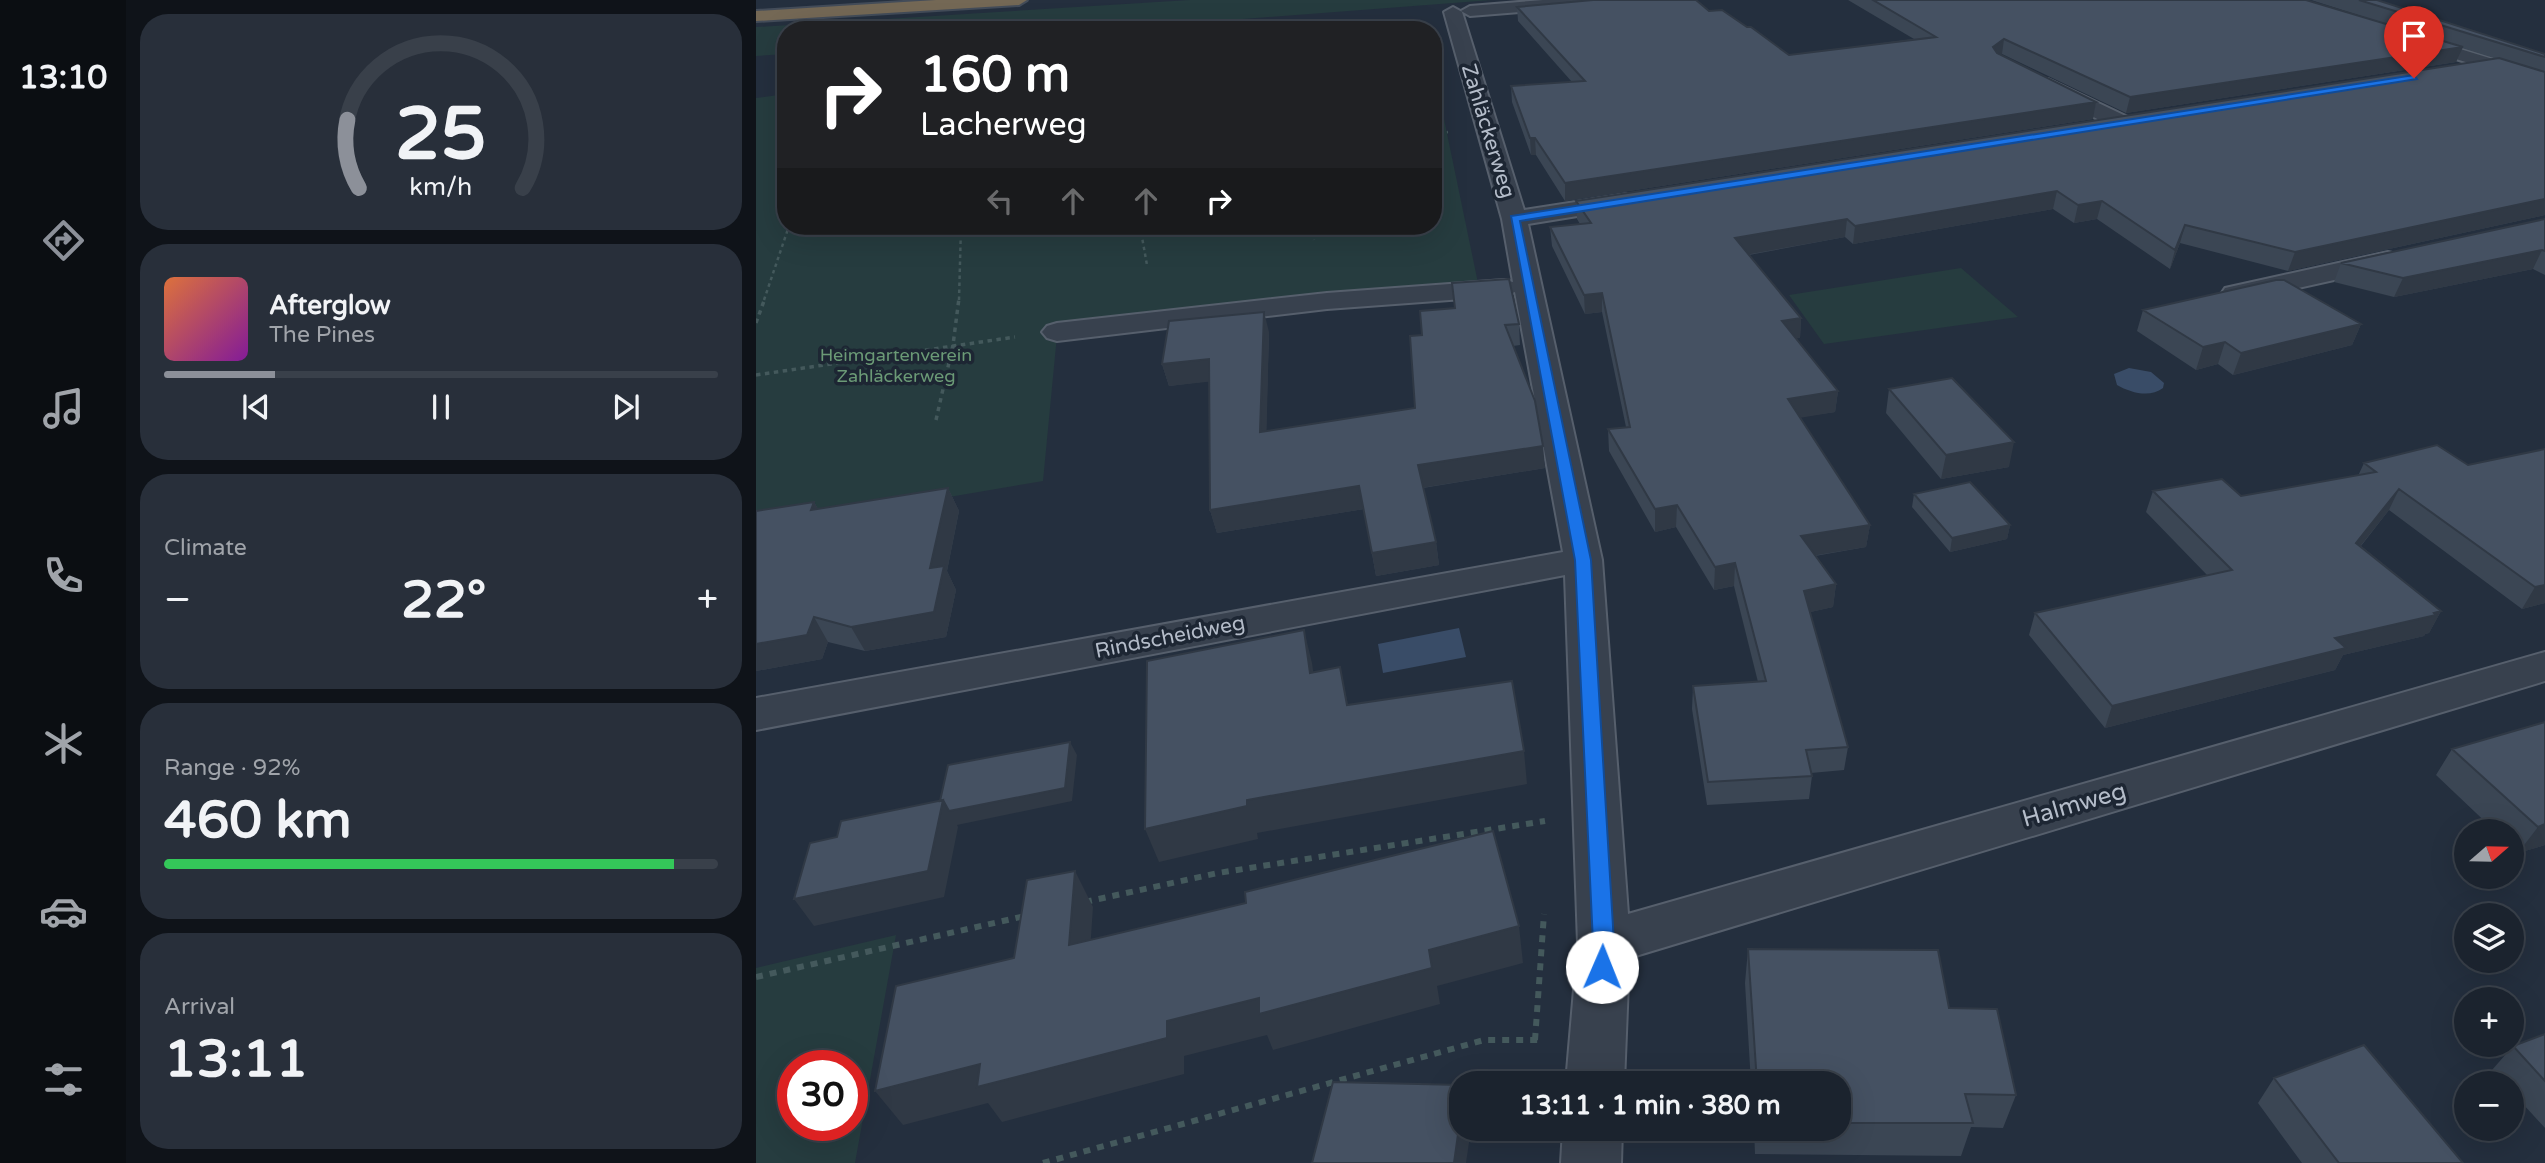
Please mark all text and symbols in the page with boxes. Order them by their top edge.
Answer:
pin [2384,6,2444,78]
icon: arrive [2395,17,2433,55]
text: 160 m [920,46,1070,105]
icon: right [805,49,896,140]
text: 13:10 [19,59,107,97]
street label: Zahläckerweg [1456,61,1520,201]
text: 25 [395,91,487,179]
text: Lacherweg [920,106,1087,144]
text: km/h [410,172,472,202]
icon: left [981,182,1019,220]
icon: ahead [1054,182,1092,220]
icon: ahead [1127,182,1165,220]
icon: right [1200,182,1238,220]
icon: directions [39,216,88,265]
text: Afterglow [269,290,391,321]
text: The Pines [269,321,375,349]
park label: Heimgartenverein Zahläckerweg [820,344,972,387]
icon: music [39,384,88,433]
icon: previous [237,388,275,426]
icon: pause [422,388,460,426]
icon: next [607,388,645,426]
text: Climate [164,534,247,562]
icon: phone [39,551,88,600]
text: 22° [401,569,486,632]
text: − [164,577,191,623]
text: + [697,577,718,623]
street label: Rindscheidweg [1093,610,1247,664]
icon: climate [39,719,88,768]
text: Range · 92% [164,754,300,782]
street label: Halmweg [2019,776,2129,834]
text: 460 km [164,789,352,852]
north arrow [2454,819,2524,889]
map controls [2454,819,2524,1141]
icon: car [39,887,88,936]
button: layers [2454,903,2524,973]
position arrow [1565,930,1639,1004]
button: + [2454,987,2524,1057]
text: Arrival [164,993,235,1021]
text: 13:11 [164,1028,308,1091]
speed limit sign: 30 [777,1050,868,1141]
icon: filters [39,1055,88,1104]
button: − [2454,1071,2524,1141]
text: 13:11 · 1 min · 380 m [1519,1090,1781,1121]

